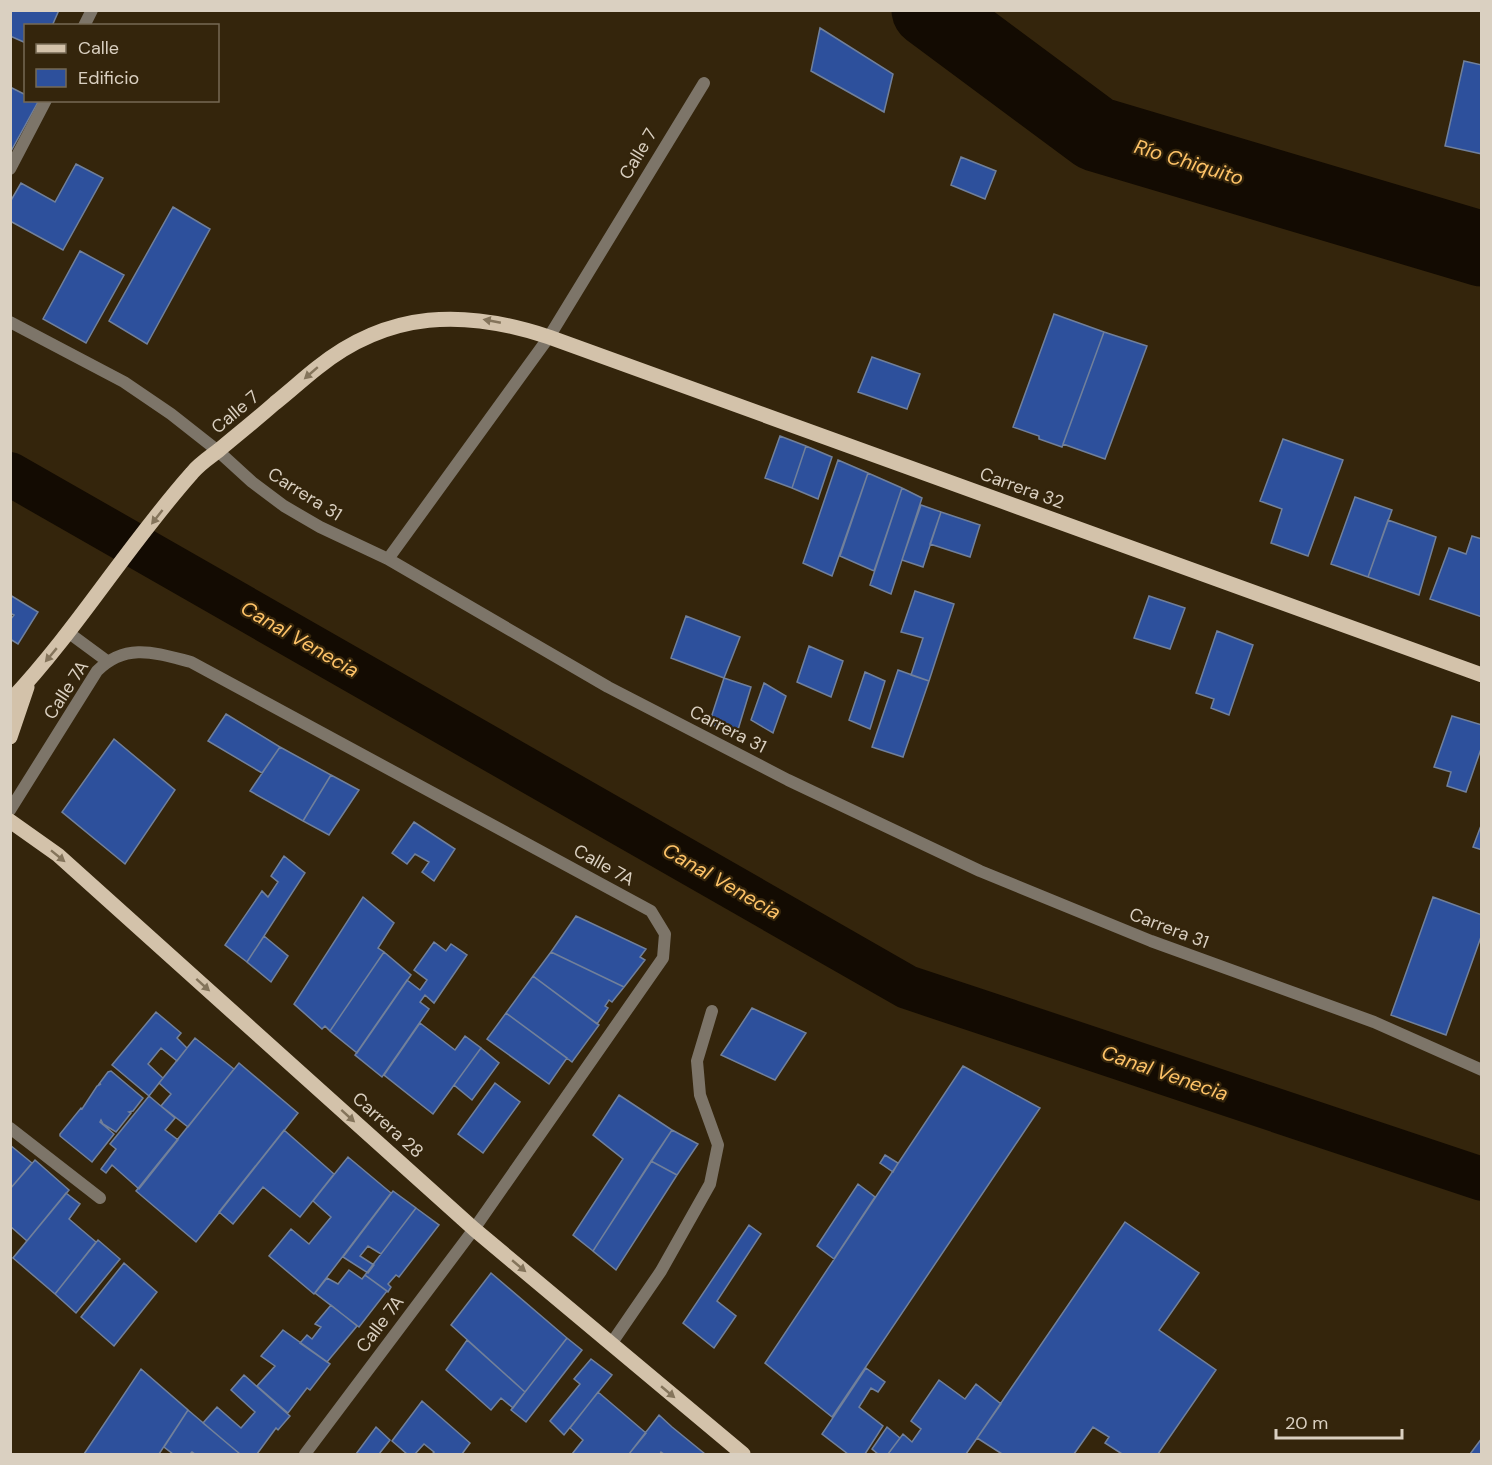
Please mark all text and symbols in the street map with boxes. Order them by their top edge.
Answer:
legend [24,24,219,102]
text: Calle [78,36,119,60]
text: Edificio [78,66,139,90]
street label: Calle 7 [613,124,663,184]
water label: Río Chiquito [1131,133,1247,191]
one-way arrow [483,317,502,326]
one-way arrow [304,366,319,379]
street label: Calle 7 [206,385,264,439]
street label: Carrera 31 [263,462,347,526]
street label: Carrera 32 [976,462,1068,514]
one-way arrow [150,509,163,525]
water label: Canal Venecia [236,595,364,683]
one-way arrow [45,647,58,662]
street label: Calle 7A [38,656,94,724]
street label: Carrera 31 [686,699,770,759]
water label: Canal Venecia [658,837,786,925]
street label: Calle 7A [569,839,639,891]
one-way arrow [50,849,66,862]
street label: Carrera 31 [1126,902,1212,954]
one-way arrow [195,978,210,991]
water label: Canal Venecia [1098,1039,1232,1107]
street label: Carrera 28 [347,1087,429,1163]
one-way arrow [340,1109,355,1122]
one-way arrow [511,1259,526,1272]
street label: Calle 7A [351,1290,409,1357]
one-way arrow [660,1385,675,1398]
scale bar [1276,1402,1402,1440]
text: 20 m [1285,1411,1328,1435]

